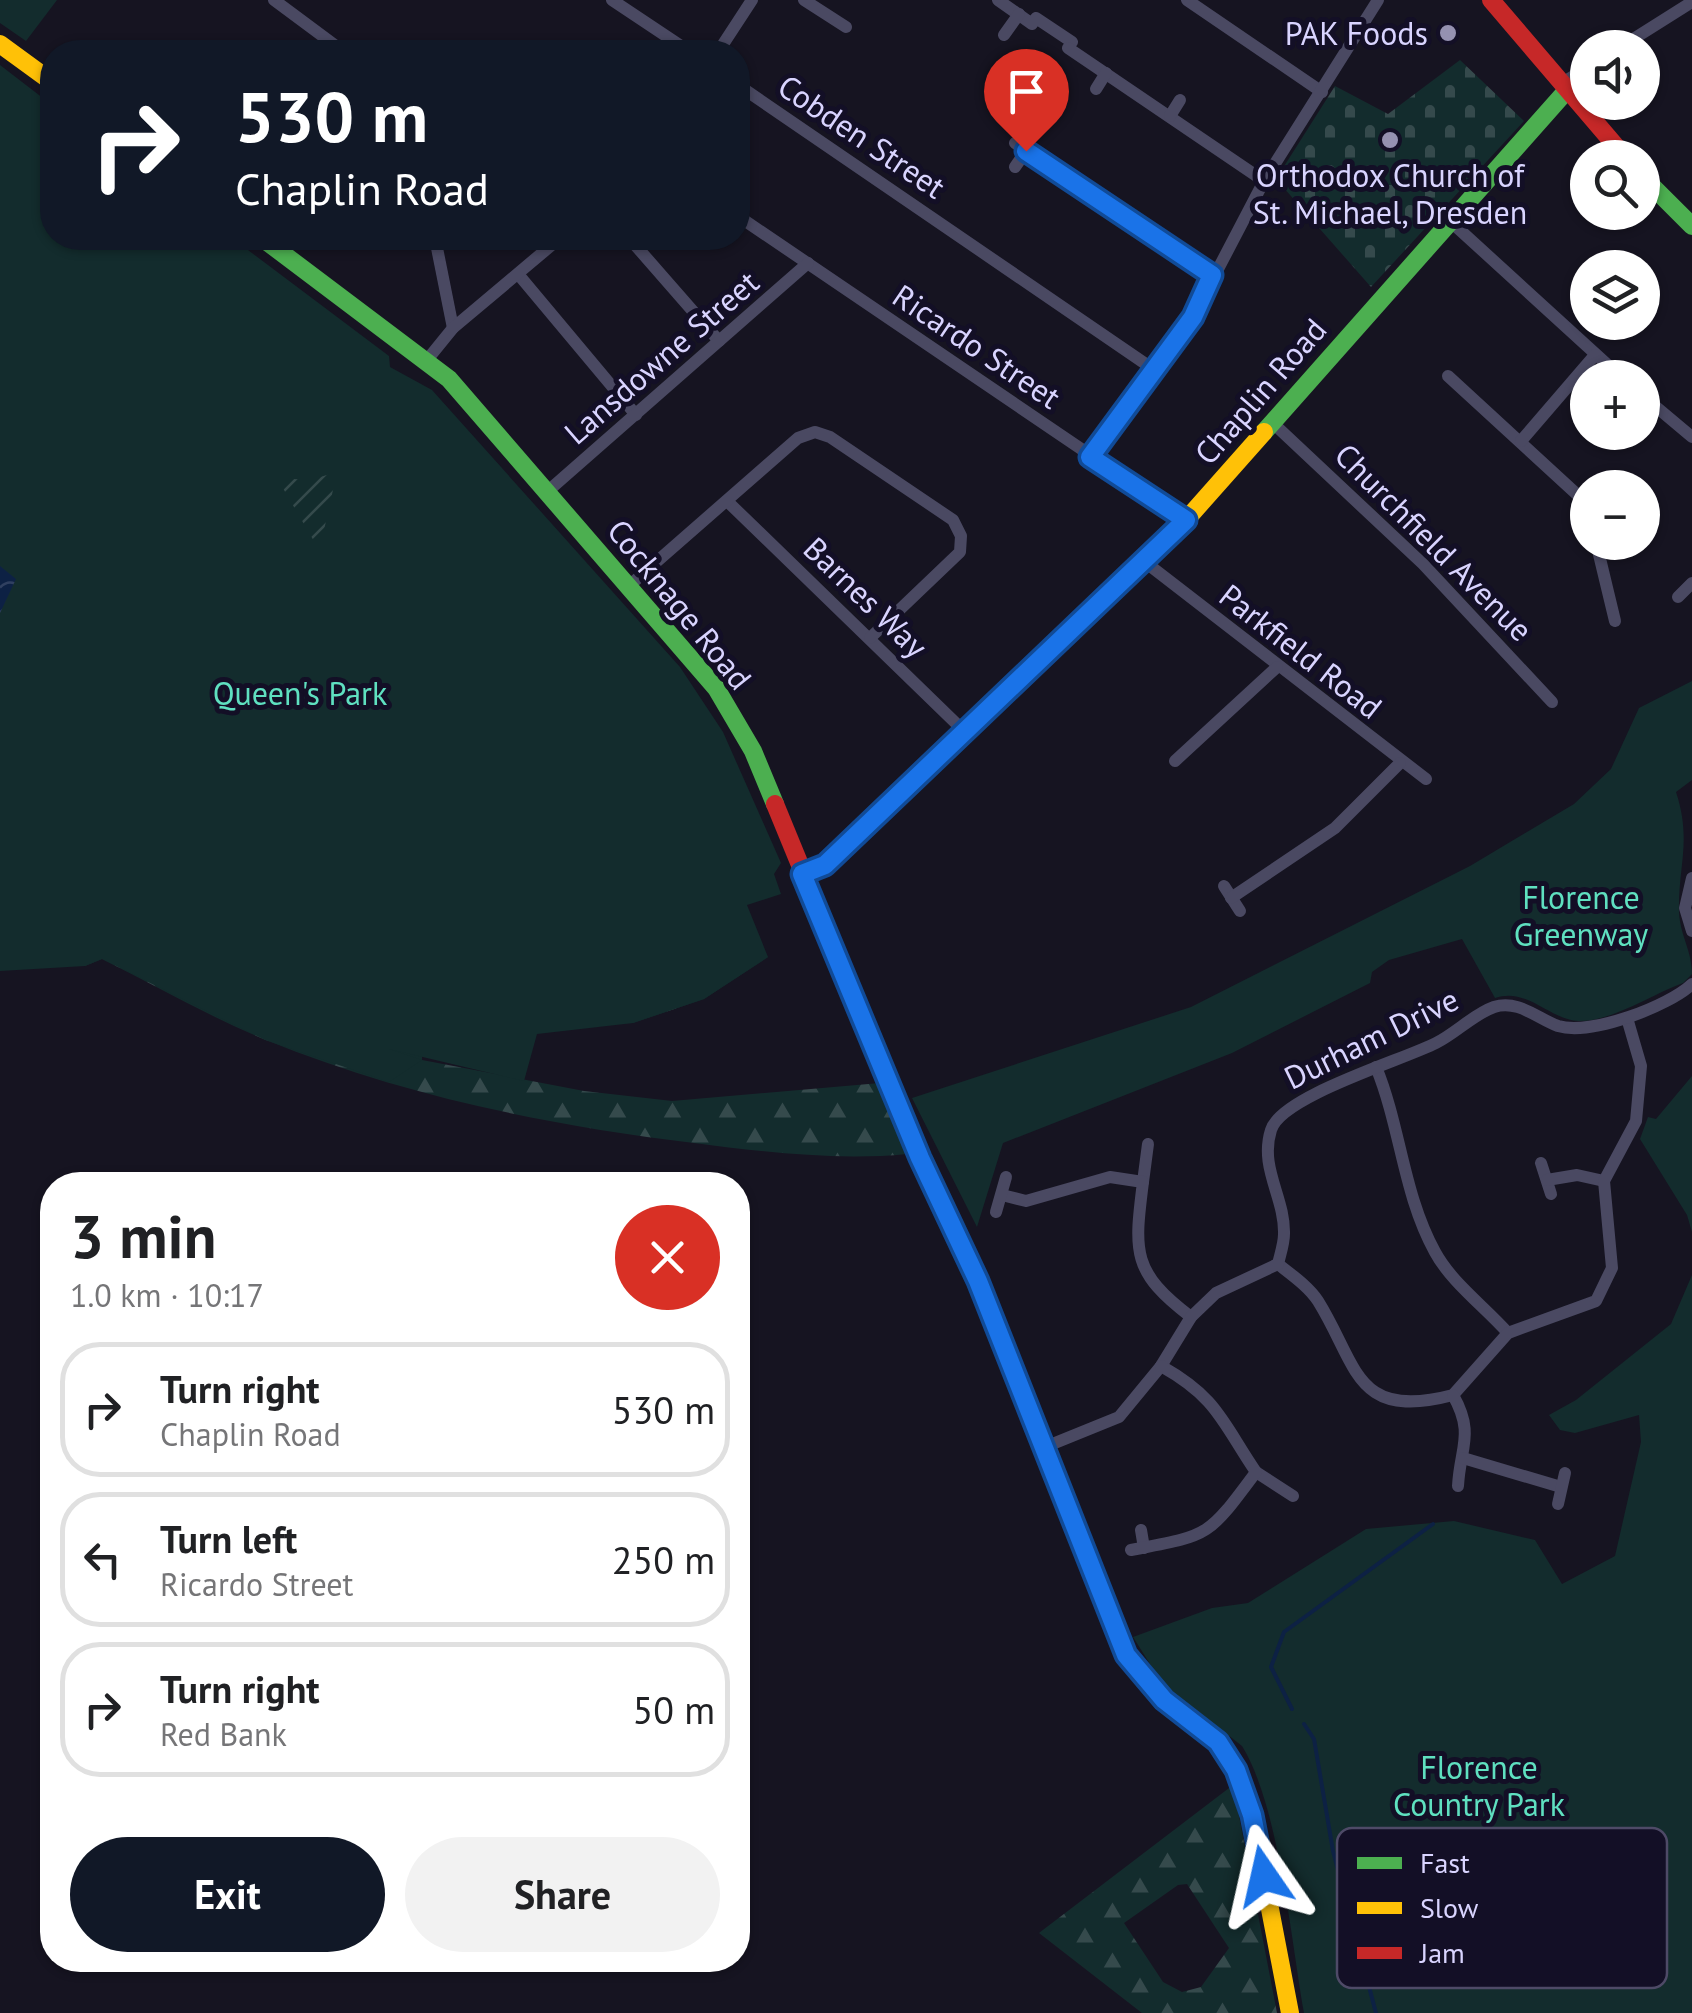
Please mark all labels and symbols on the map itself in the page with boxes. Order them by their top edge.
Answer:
place label: PAK Foods [1285,12,1428,54]
marker: PAK Foods [1437,22,1459,44]
pin [984,49,1069,152]
street label: Cobden Street [770,65,954,207]
marker: Orthodox Church of St. Michael, Dresden [1379,129,1401,151]
place label: Orthodox Church of St. Michael, Dresden [1253,154,1527,233]
street label: Lansdowne Street [555,261,767,453]
street label: Ricardo Street [885,275,1069,418]
street label: Chaplin Road [1185,309,1335,473]
street label: Churchfield Avenue [1326,434,1542,650]
street label: Cocknage Road [598,510,762,698]
street label: Barnes Way [795,528,937,667]
street label: Parkfield Road [1211,574,1391,728]
park label: Queen's Park [213,672,388,714]
park label: Florence Greenway [1514,876,1648,955]
street label: Durham Drive [1277,978,1465,1098]
park label: Florence Country Park [1393,1746,1566,1825]
position arrow [1212,1824,1316,1928]
legend [1337,1828,1667,1988]
text: Fast [1420,1844,1470,1881]
text: Slow [1420,1889,1479,1926]
text: Jam [1419,1934,1465,1971]

